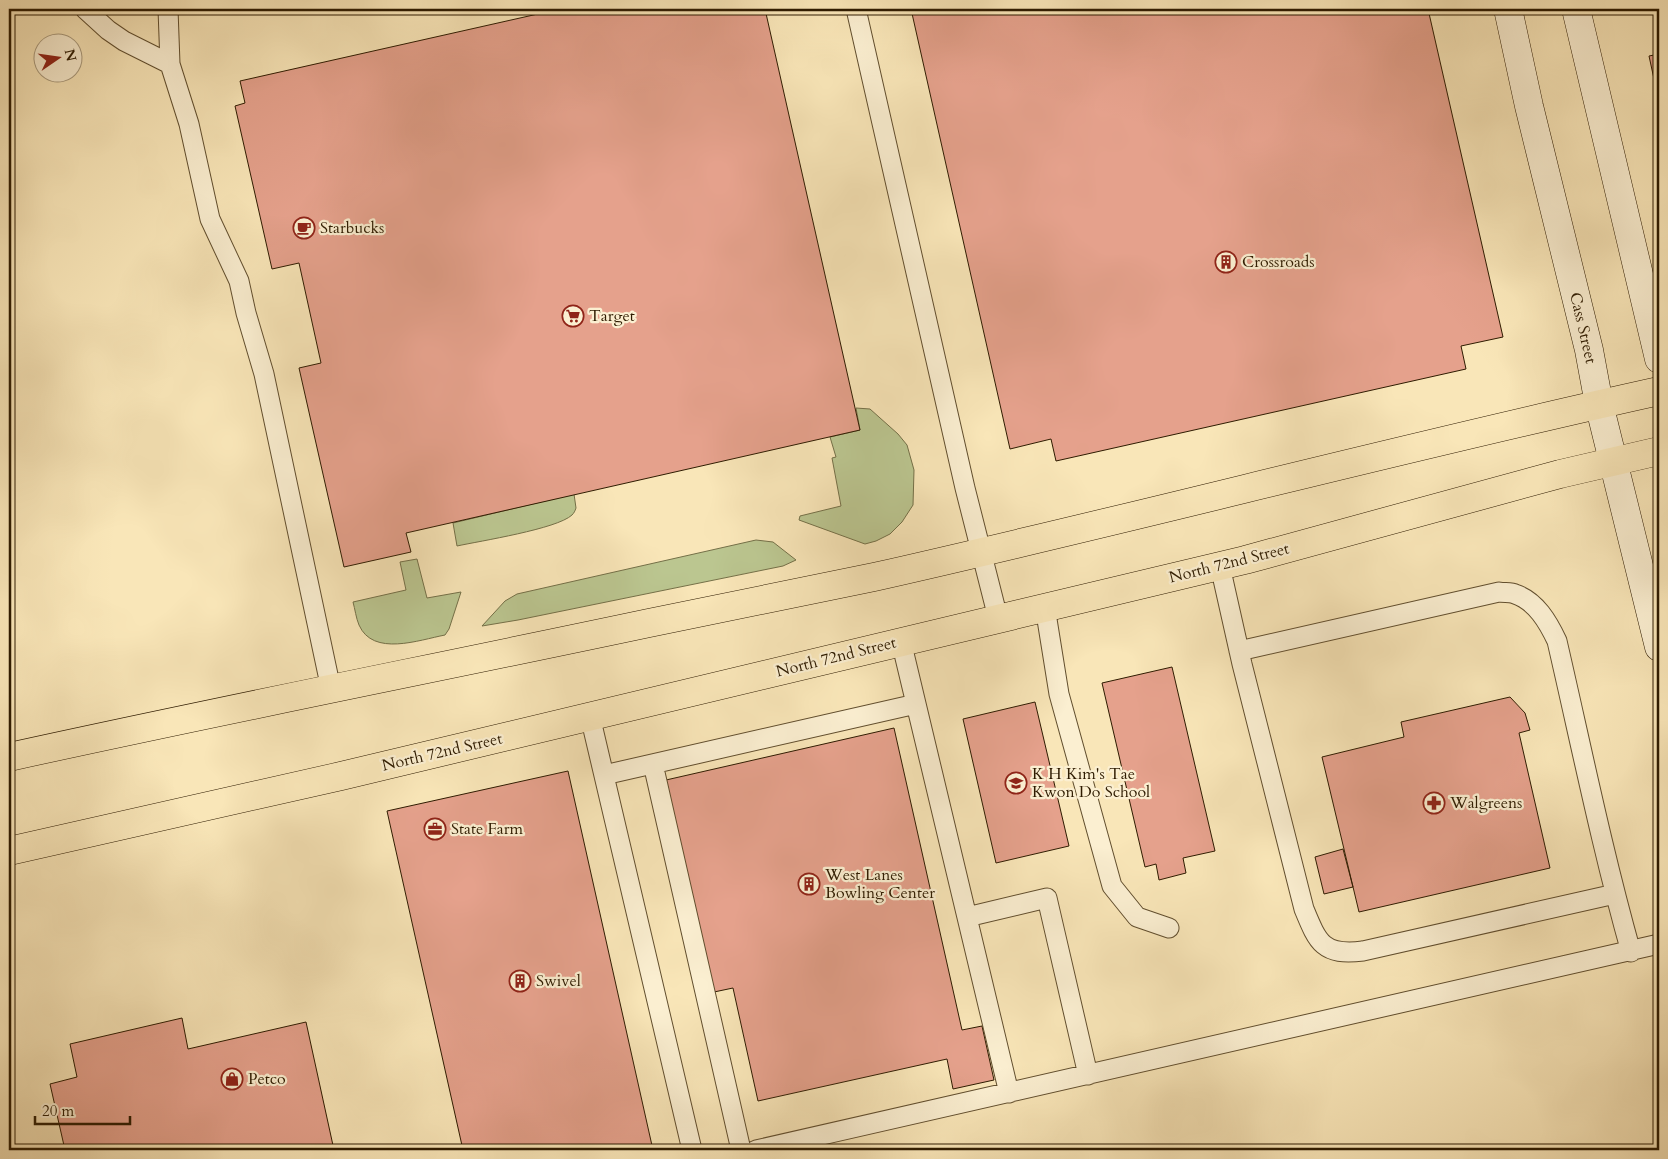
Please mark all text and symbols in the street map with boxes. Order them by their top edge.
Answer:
north arrow [32,32,82,82]
text: N [60,47,81,63]
cafe icon: Starbucks [292,216,316,240]
place label: Starbucks [320,217,384,239]
building icon: Crossroads [1214,250,1238,274]
place label: Crossroads [1242,251,1315,273]
street label: Cass Street [1564,290,1602,366]
supermarket icon: Target [561,304,585,328]
place label: Target [589,305,635,327]
street label: North 72nd Street [1167,537,1291,589]
street label: North 72nd Street [774,631,898,683]
street label: North 72nd Street [380,727,504,777]
place label: K H Kim's Tae Kwon Do School [1032,763,1150,803]
school or university icon: K H Kim's Tae Kwon Do School [1004,771,1028,795]
pharmacy icon: Walgreens [1422,791,1446,815]
place label: Walgreens [1449,792,1522,814]
office icon: State Farm [423,817,447,841]
place label: State Farm [451,818,523,840]
place label: West Lanes Bowling Center [824,864,935,904]
building icon: West Lanes Bowling Center [797,872,821,896]
building icon: Swivel [508,969,532,993]
place label: Swivel [536,970,581,992]
shop icon: Petco [220,1067,244,1091]
place label: Petco [248,1068,286,1090]
scale bar [35,1094,130,1126]
text: 20 m [42,1101,74,1121]

